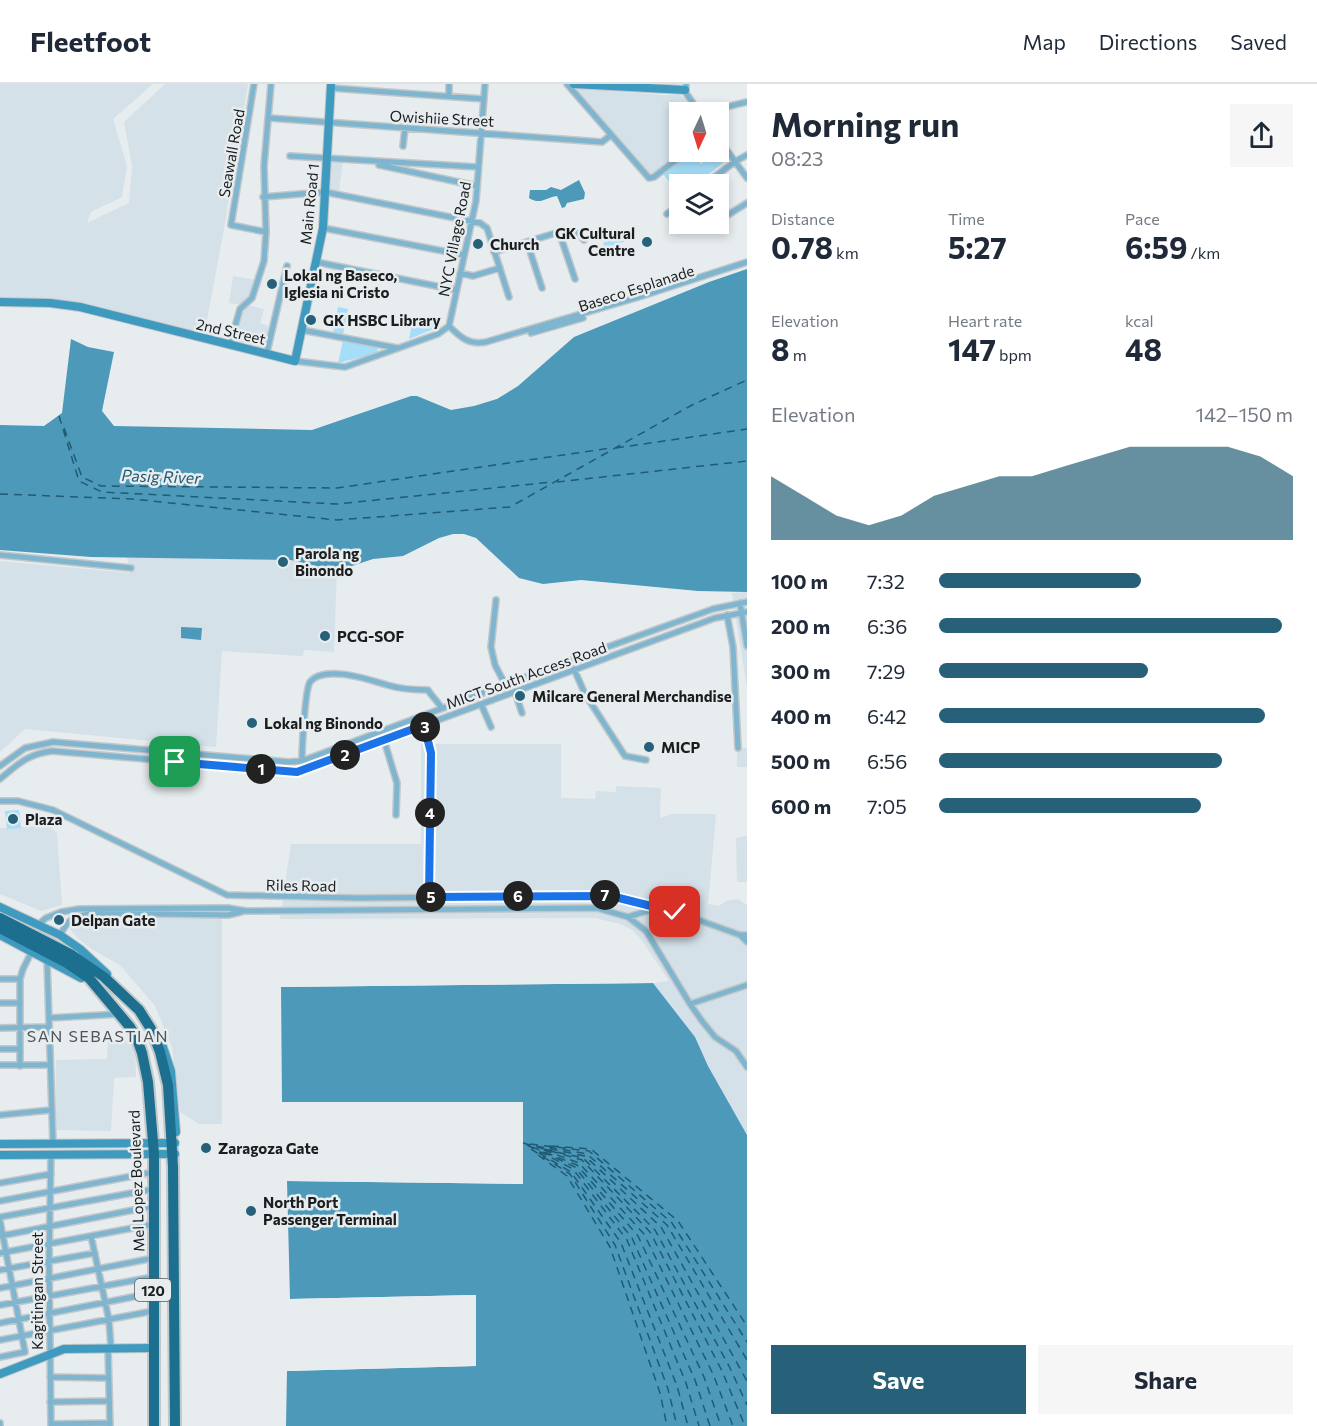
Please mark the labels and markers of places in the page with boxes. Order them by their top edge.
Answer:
place label: GK Cultural Centre [555,224,635,259]
place label: Church [490,235,539,253]
marker: GK Cultural Centre [640,235,654,249]
marker: Church [471,237,485,251]
place label: Lokal ng Baseco, Iglesia ni Cristo [284,266,398,301]
marker: Lokal ng Baseco, Iglesia ni Cristo [265,277,279,291]
place label: GK HSBC Library [323,311,441,329]
marker: GK HSBC Library [304,313,318,327]
place label: Parola ng Binondo [295,544,359,579]
marker: Parola ng Binondo [276,555,290,569]
place label: PCG-SOF [337,627,405,645]
marker: PCG-SOF [318,629,332,643]
place label: Milcare General Merchandise [532,687,732,705]
marker: Milcare General Merchandise [513,689,527,703]
pin: 3 [410,712,440,742]
place label: Lokal ng Binondo [264,714,383,732]
marker: Lokal ng Binondo [245,716,259,730]
pin [149,736,200,787]
place label: MICP [661,738,700,756]
pin: 2 [330,740,360,770]
marker: MICP [642,740,656,754]
pin: 1 [246,754,276,784]
pin: 4 [415,798,445,828]
place label: Plaza [25,810,62,828]
marker: Plaza [6,812,20,826]
pin: 7 [590,880,620,910]
pin: 6 [503,881,533,911]
pin: 5 [416,882,446,912]
pin [649,886,700,937]
place label: Delpan Gate [71,911,155,929]
marker: Delpan Gate [52,913,66,927]
place label: Zaragoza Gate [218,1139,319,1157]
marker: Zaragoza Gate [199,1141,213,1155]
place label: North Port Passenger Terminal [263,1193,397,1228]
marker: North Port Passenger Terminal [244,1204,258,1218]

